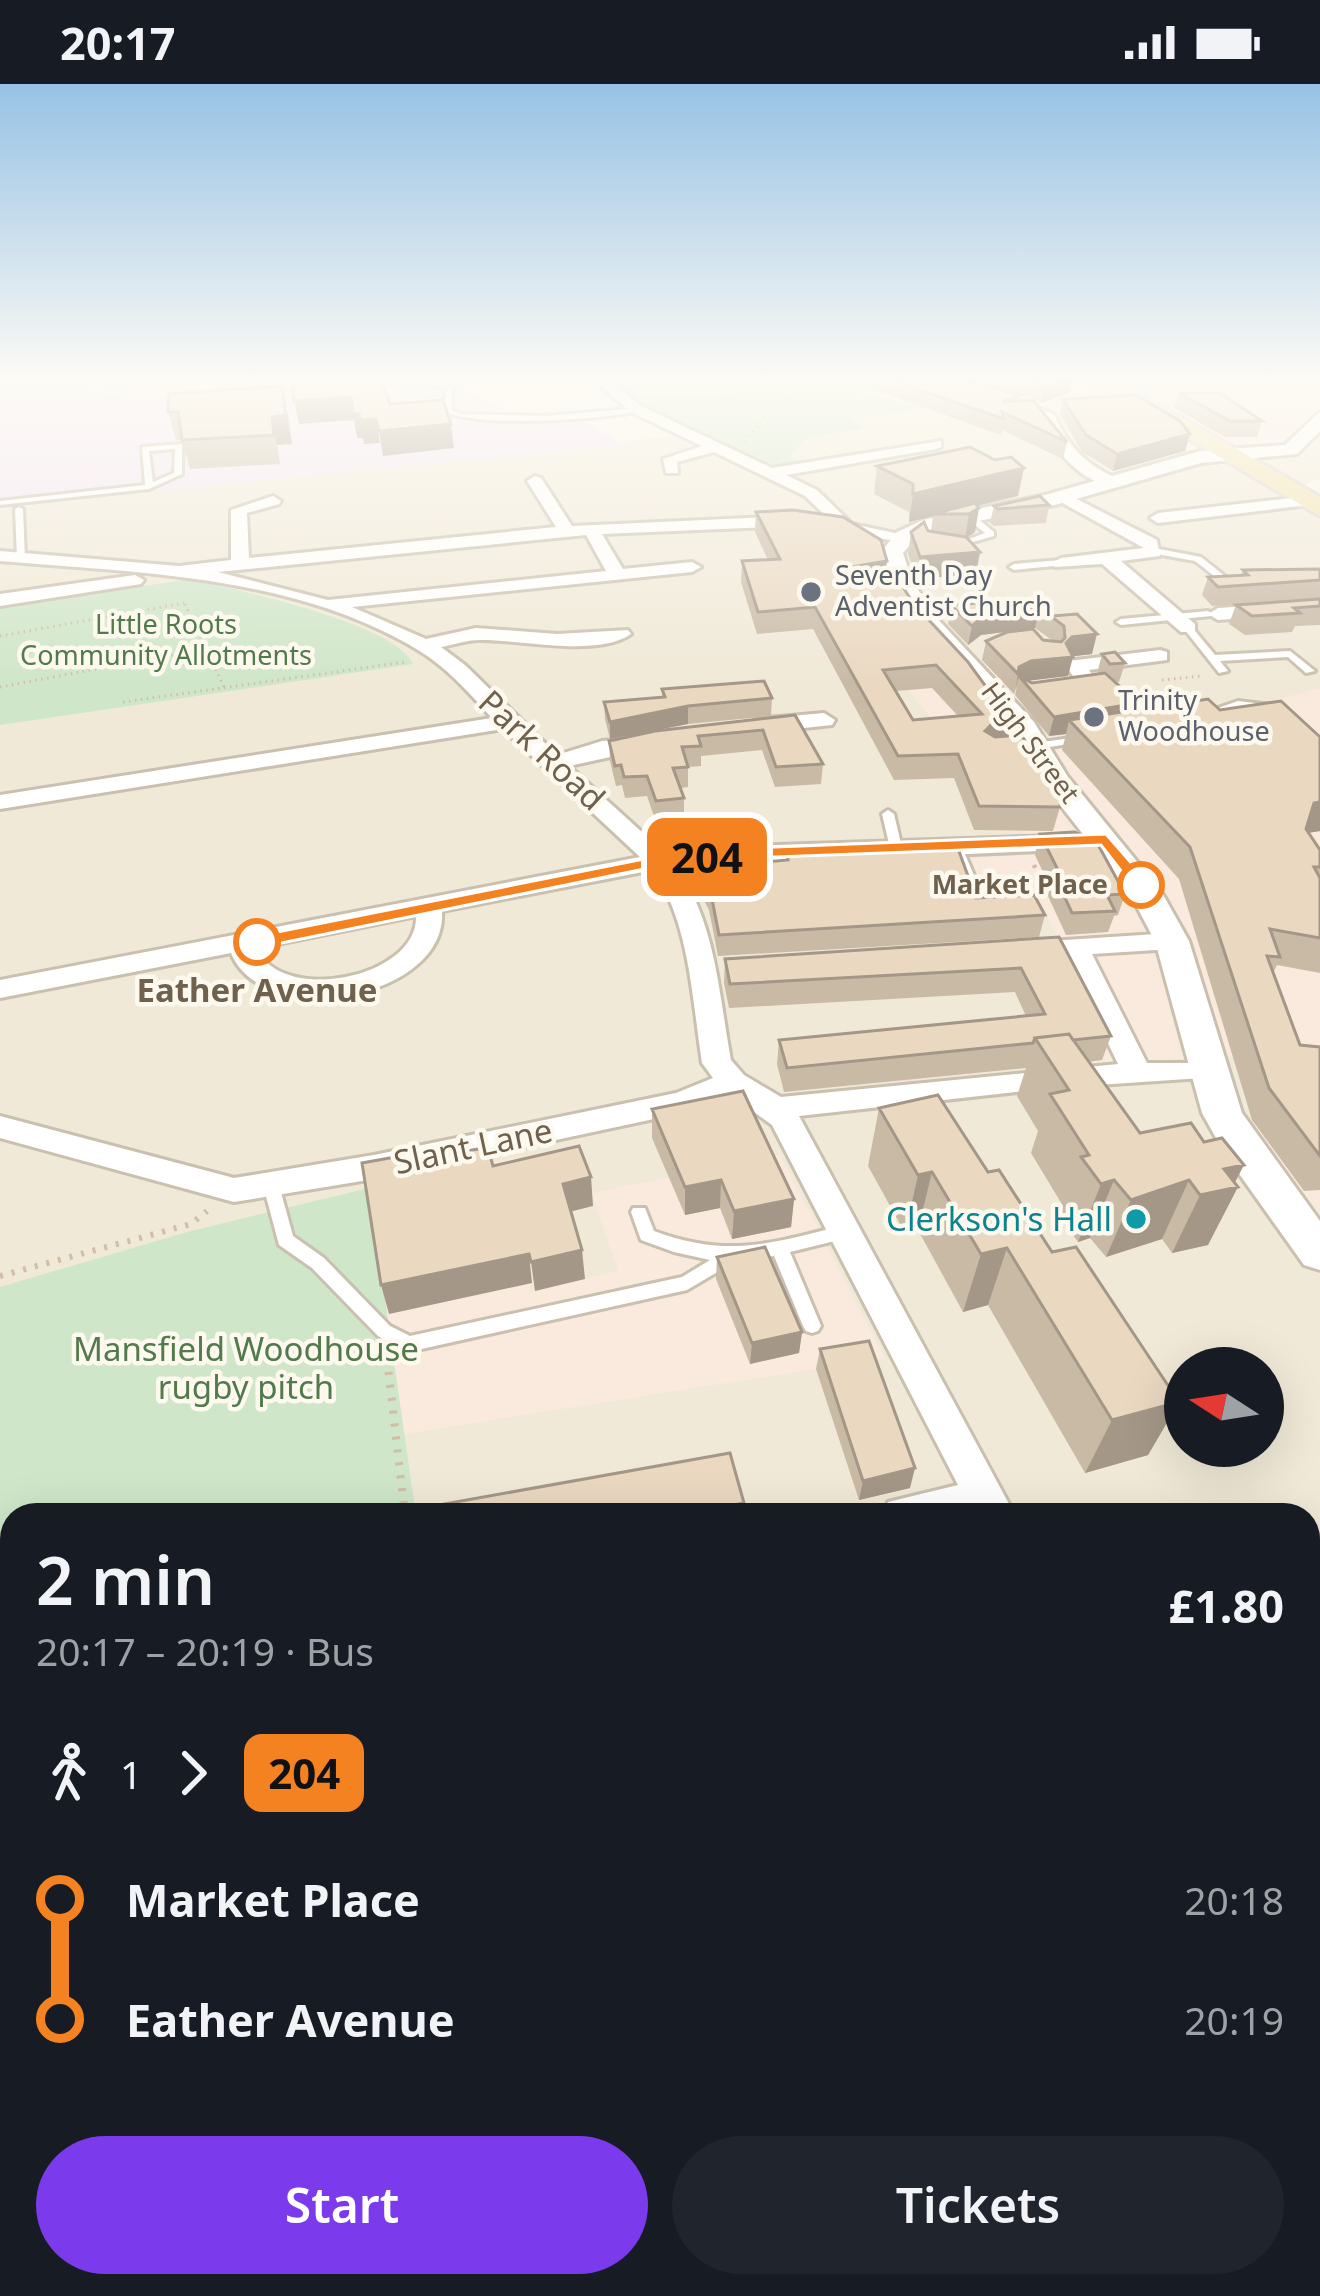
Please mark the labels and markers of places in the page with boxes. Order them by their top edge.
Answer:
place label: Seventh Day Adventist Church [835,556,1052,624]
marker: Seventh Day Adventist Church [798,579,824,605]
place label: Trinity Woodhouse [1118,681,1270,749]
marker: Trinity Woodhouse [1081,704,1107,730]
marker: Market Place [1119,863,1163,907]
place label: Market Place [932,865,1108,902]
marker: Eather Avenue [235,920,279,964]
place label: Eather Avenue [136,967,378,1012]
place label: Clerkson's Hall [886,1196,1112,1241]
marker: Clerkson's Hall [1123,1206,1149,1232]

